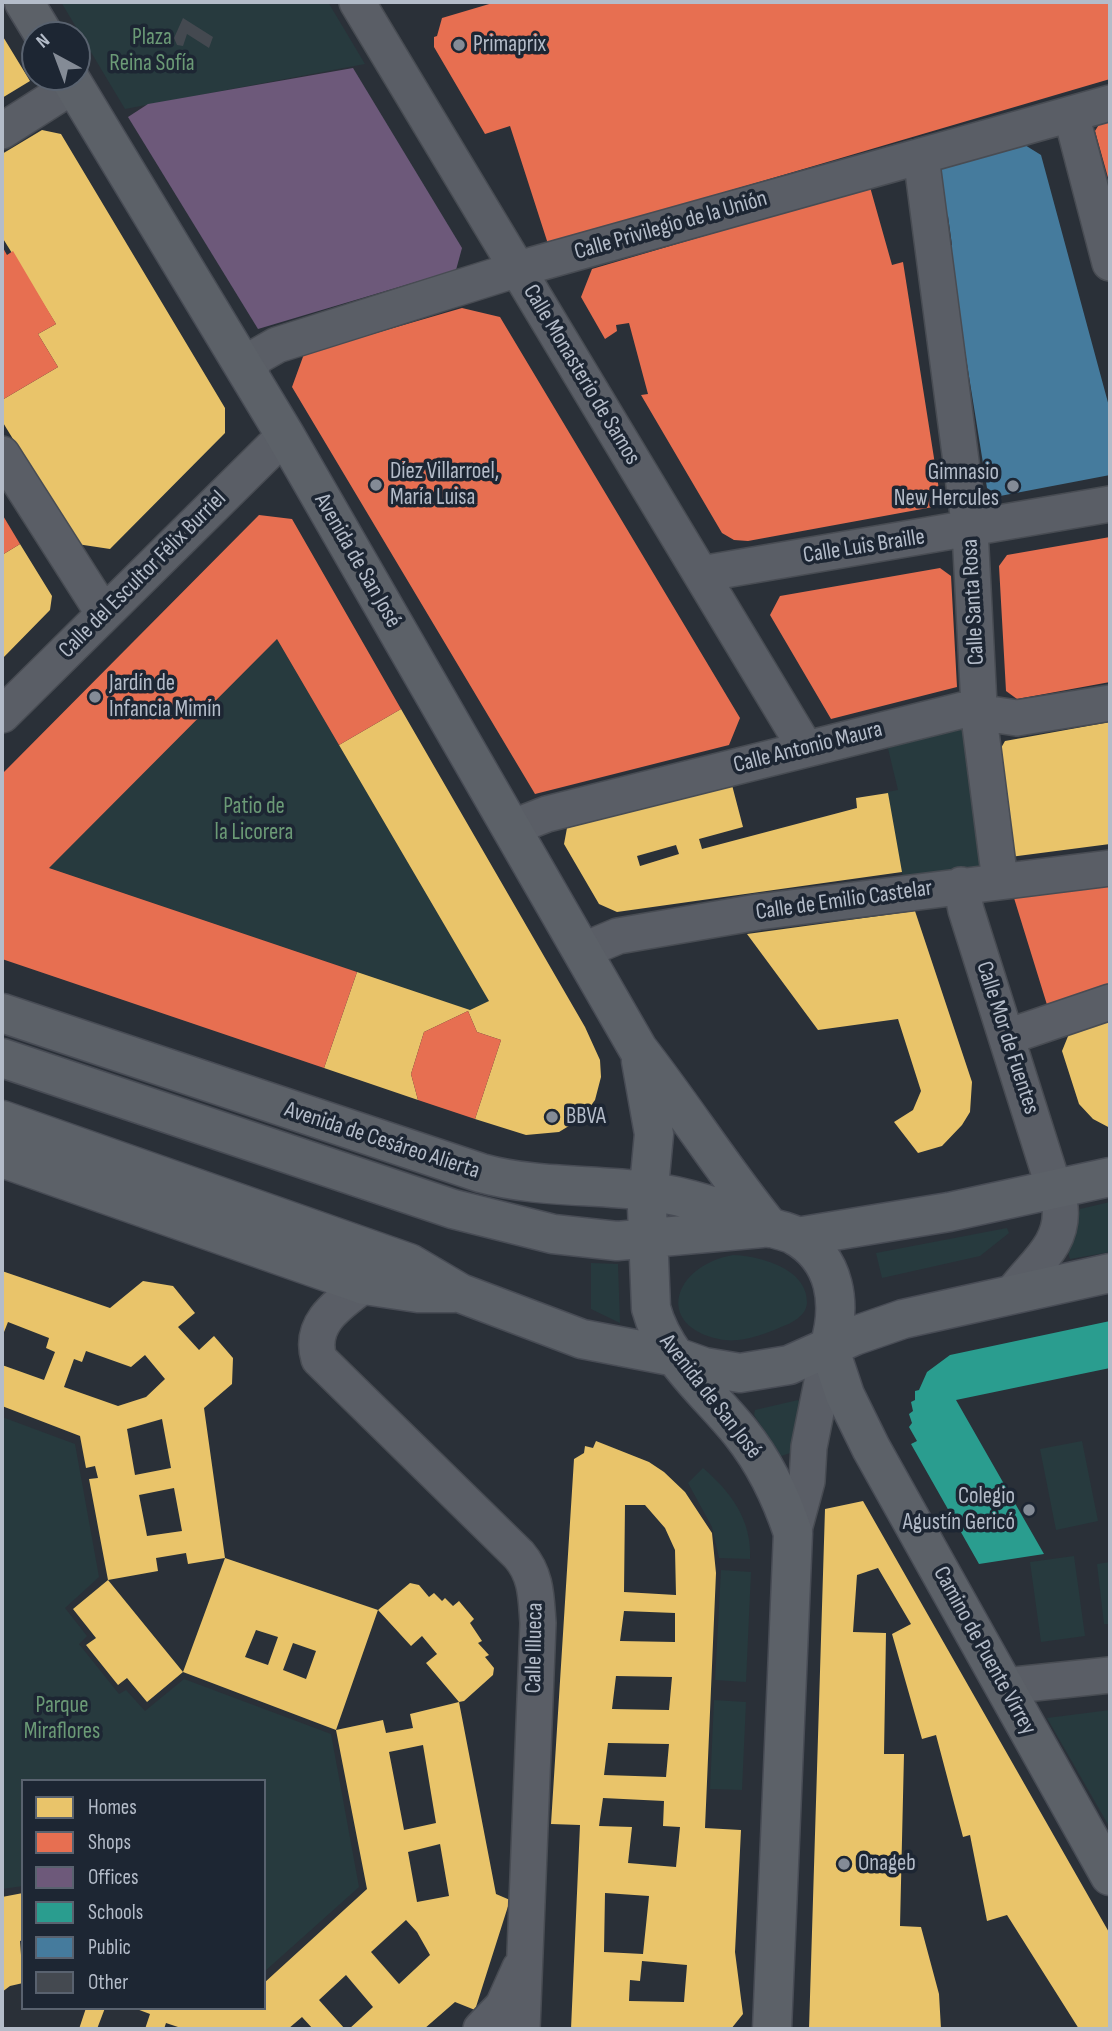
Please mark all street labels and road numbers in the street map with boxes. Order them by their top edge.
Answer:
street label: Calle Privilegio de la Unión [571,185,771,267]
street label: Calle Monasterio de Samos [516,280,646,470]
street label: Calle del Escultor Félix Burriel [54,486,232,664]
street label: Avenida de San José [307,489,407,633]
street label: Calle Luis Braille [801,524,927,570]
street label: Calle Santa Rosa [957,538,991,666]
street label: Calle Antonio Maura [731,716,885,780]
street label: Calle de Emilio Castelar [754,875,934,927]
street label: Calle Mor de Fuentes [969,958,1045,1118]
street label: Avenida de Cesáreo Alierta [281,1096,483,1186]
street label: Avenida de San José [653,1329,767,1465]
street label: Camino de Puente Virrey [926,1562,1042,1740]
street label: Calle Illueca [520,1602,550,1694]

